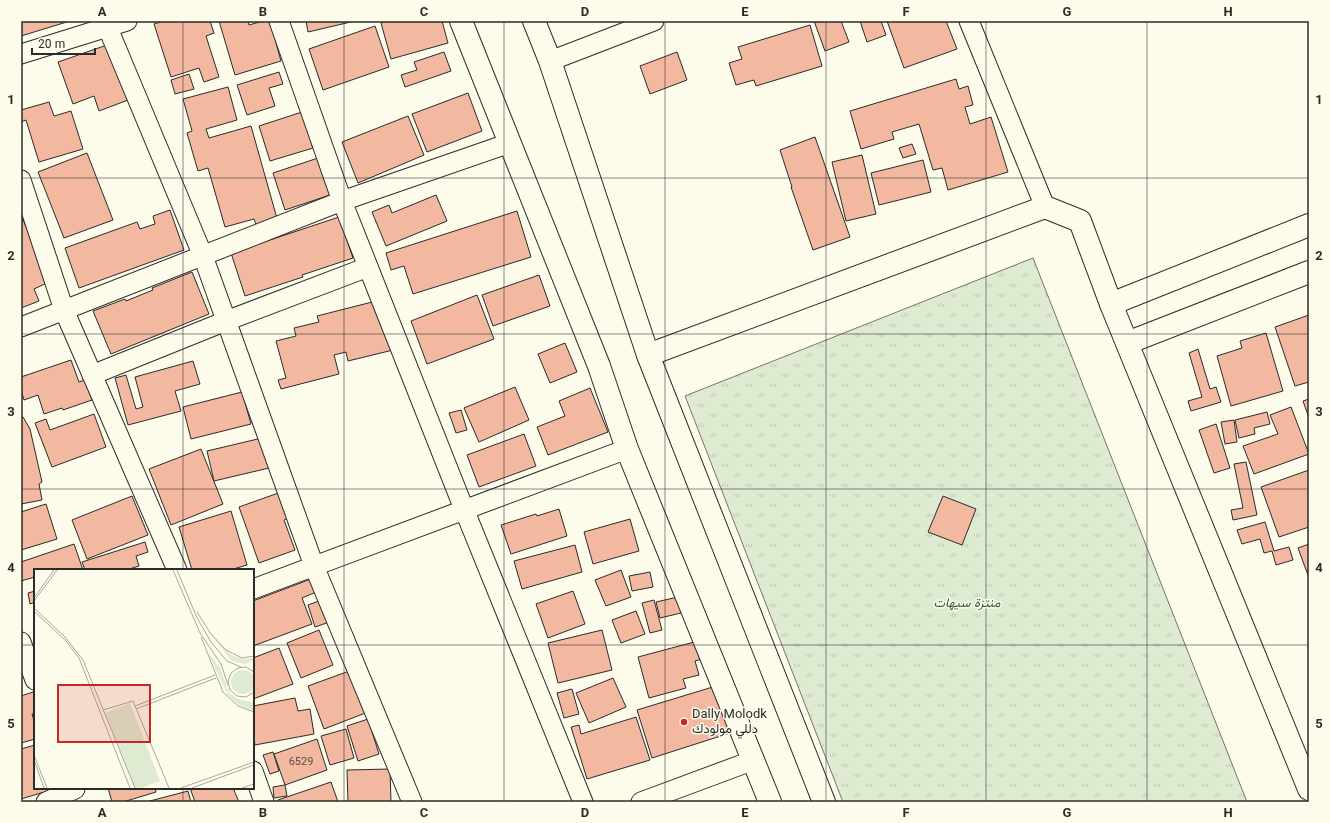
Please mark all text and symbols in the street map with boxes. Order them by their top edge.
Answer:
text: A [98,3,107,23]
text: B [259,3,267,23]
text: C [420,3,429,23]
text: D [581,3,589,23]
text: E [741,3,749,23]
text: F [902,3,910,23]
text: G [1063,3,1072,23]
text: H [1223,3,1233,23]
scale bar [32,30,95,56]
text: 20 m [38,36,65,54]
text: 1 [7,91,15,111]
text: 1 [1315,91,1323,111]
text: 2 [7,247,15,267]
text: 2 [1315,247,1323,267]
text: 3 [7,403,15,423]
text: 3 [1315,403,1323,423]
text: 4 [7,559,15,579]
text: 4 [1315,559,1323,579]
inset map [34,569,254,789]
park label: منتزة سيهات [934,594,1000,614]
place label: Dally Molodk دللي مولودك [692,705,767,740]
text: 5 [7,715,15,735]
text: 5 [1315,715,1323,735]
marker: Dally Molodk دللي مولودك [679,717,689,727]
house number: 6529 [289,754,313,771]
text: A [98,804,107,823]
text: B [259,804,267,823]
text: C [420,804,429,823]
text: D [581,804,589,823]
text: E [741,804,749,823]
text: F [902,804,910,823]
text: G [1063,804,1072,823]
text: H [1223,804,1233,823]

